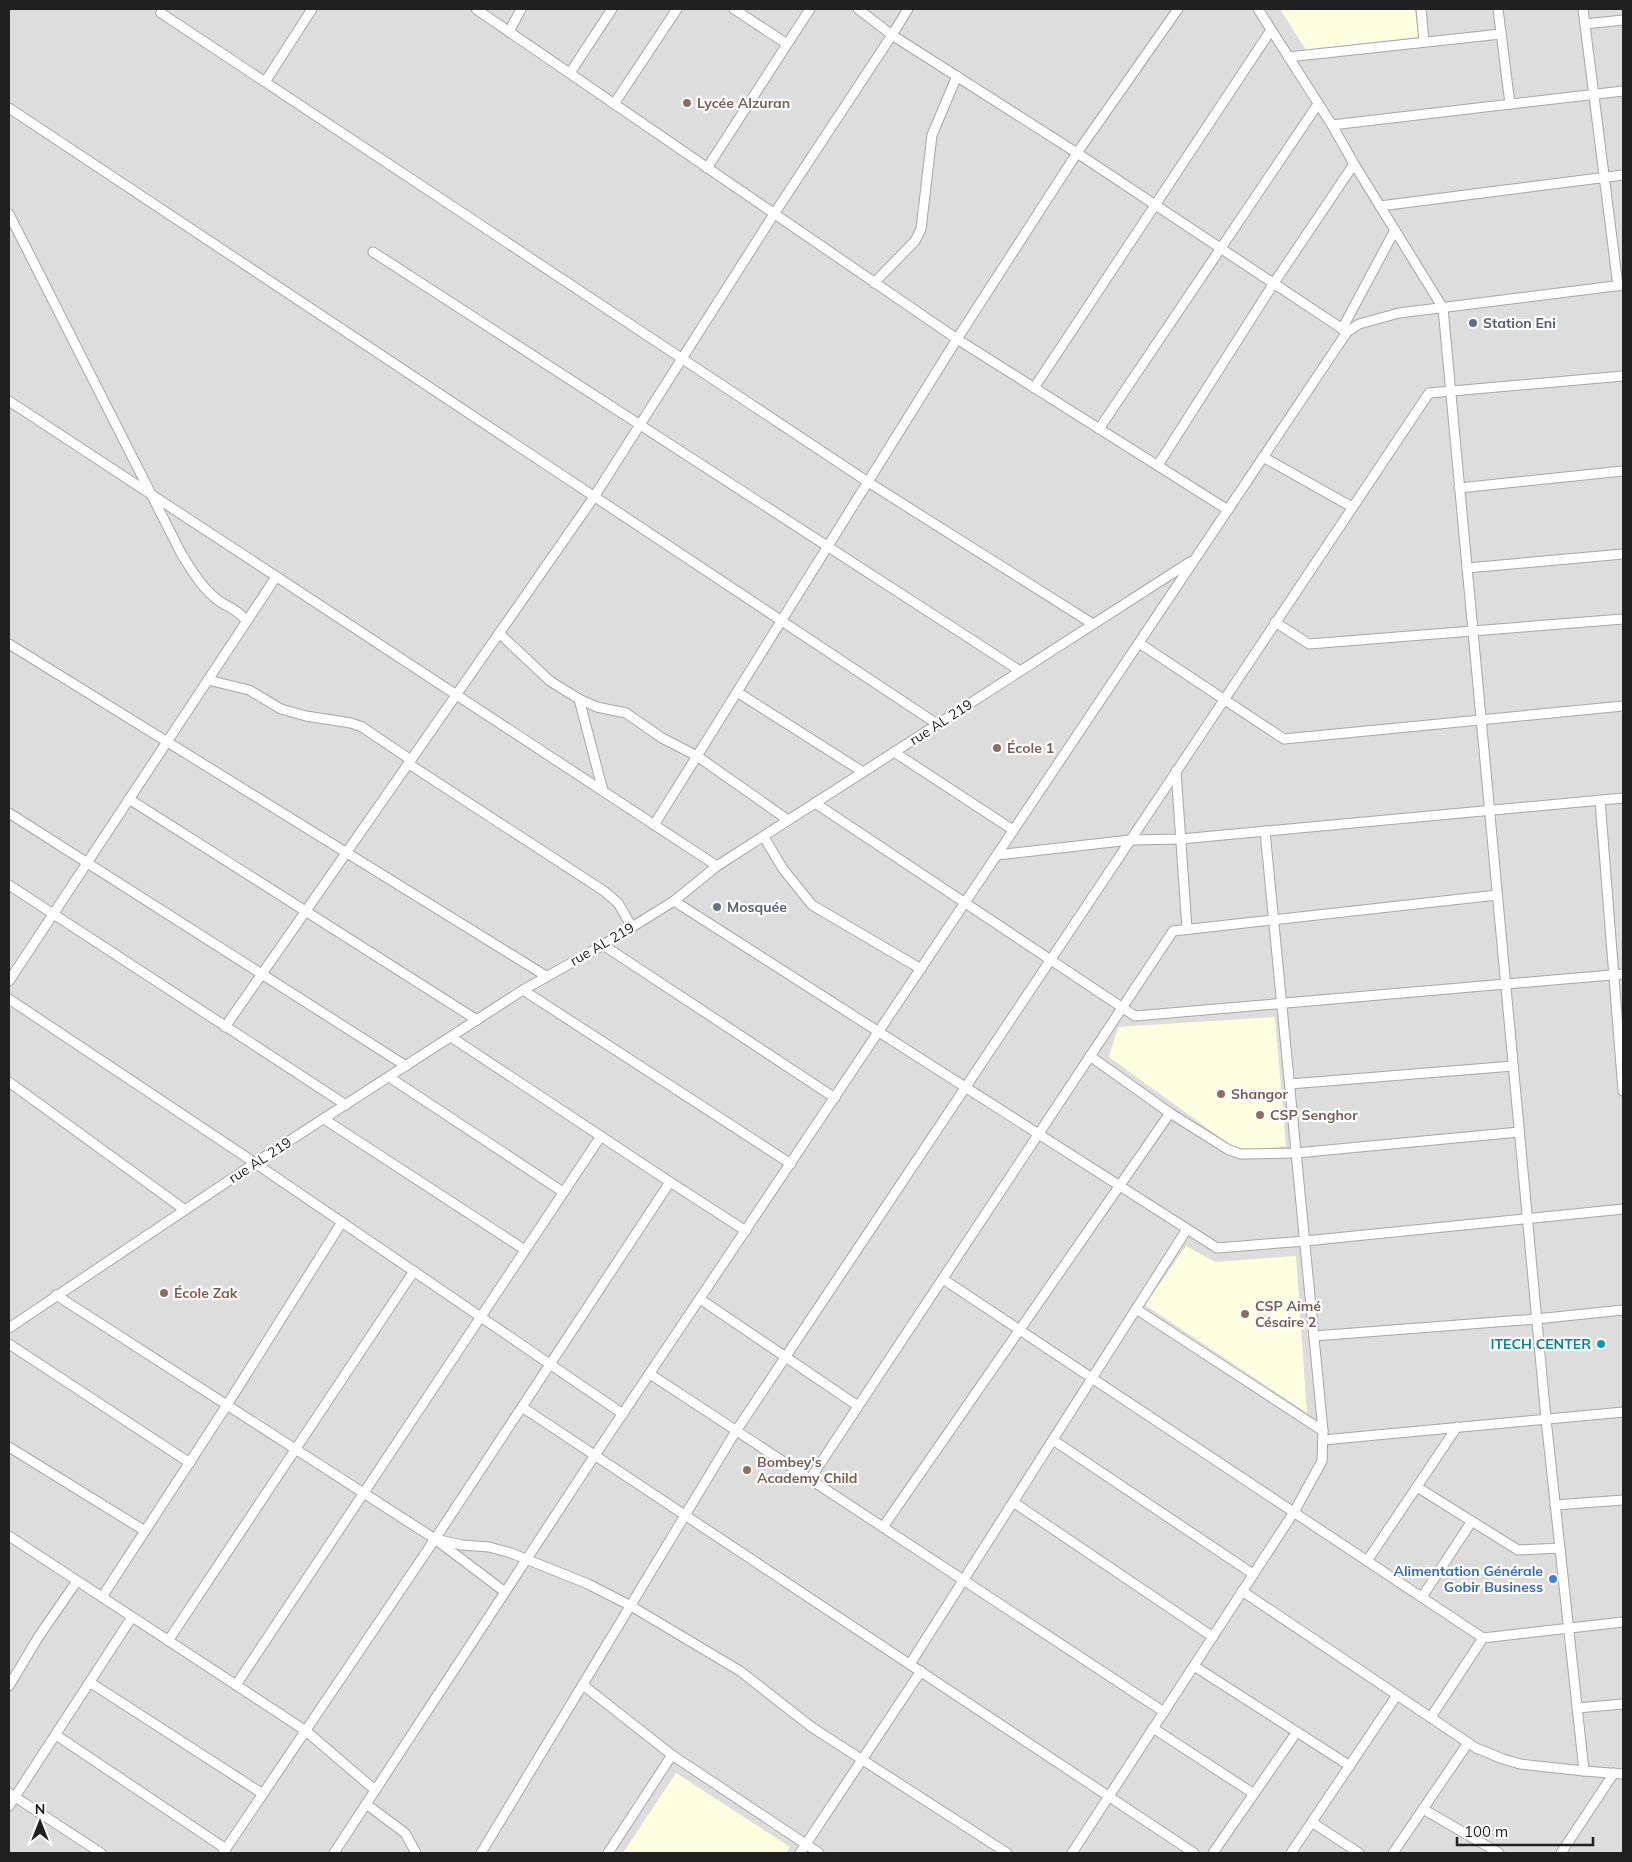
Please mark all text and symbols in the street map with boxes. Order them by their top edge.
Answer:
place label: Lycée Alzuran [697,94,790,112]
marker: Lycée Alzuran [681,97,693,109]
place label: Station Eni [1483,314,1556,332]
marker: Station Eni [1467,317,1479,329]
street label: rue AL 219 [906,695,976,749]
place label: École 1 [1007,739,1054,757]
marker: École 1 [991,742,1003,754]
place label: Mosquée [727,898,787,916]
marker: Mosquée [711,901,723,913]
street label: rue AL 219 [567,918,637,970]
place label: Shangor [1231,1085,1289,1103]
marker: Shangor [1215,1088,1227,1100]
place label: CSP Senghor [1270,1106,1358,1124]
marker: CSP Senghor [1254,1109,1266,1121]
street label: rue AL 219 [225,1133,295,1187]
place label: École Zak [174,1284,238,1302]
marker: École Zak [158,1287,170,1299]
place label: CSP Aimé Césaire 2 [1255,1297,1321,1331]
marker: CSP Aimé Césaire 2 [1239,1308,1251,1320]
place label: ITECH CENTER [1490,1335,1591,1353]
marker: ITECH CENTER [1595,1338,1607,1350]
place label: Bombey's Academy Child [757,1453,857,1487]
marker: Bombey's Academy Child [741,1464,753,1476]
place label: Alimentation Générale Gobir Business [1393,1562,1543,1596]
marker: Alimentation Générale Gobir Business [1547,1573,1559,1585]
north arrow [15,1797,65,1847]
text: N [35,1800,45,1818]
scale bar [1457,1814,1593,1846]
text: 100 m [1464,1822,1508,1841]

